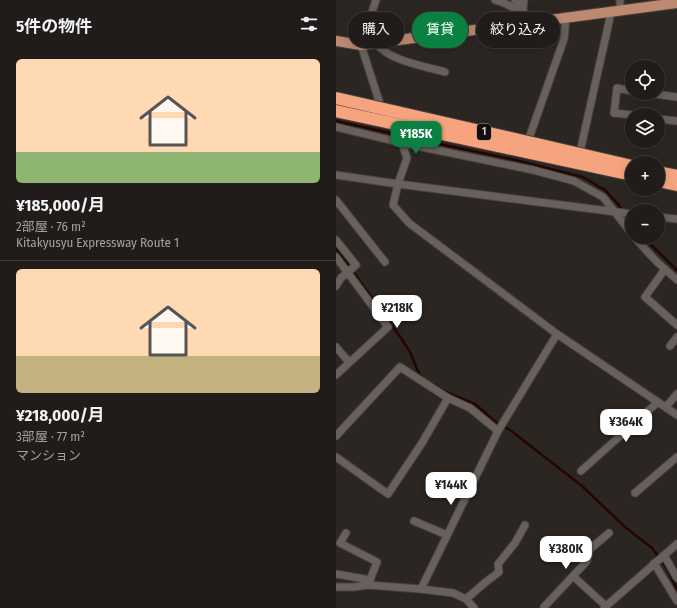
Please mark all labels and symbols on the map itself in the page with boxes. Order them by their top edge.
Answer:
pin: ¥185K [388,121,444,155]
road number: 1 [477,124,491,140]
pin: ¥218K [369,295,425,329]
pin: ¥364K [598,409,654,443]
pin: ¥144K [423,472,479,506]
pin: ¥380K [538,536,594,570]

